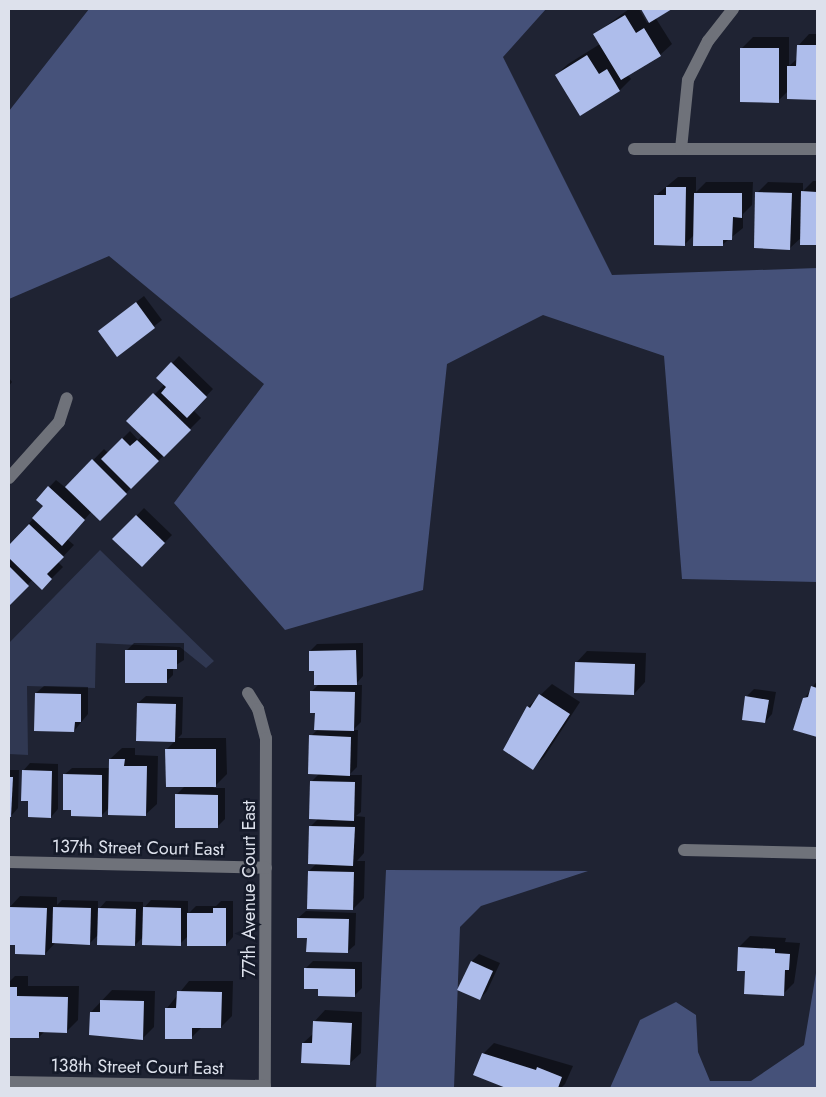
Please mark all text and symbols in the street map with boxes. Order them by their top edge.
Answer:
street label: 77th Avenue Court East [238,800,260,978]
street label: 137th Street Court East [52,836,224,860]
street label: 138th Street Court East [50,1055,224,1079]

